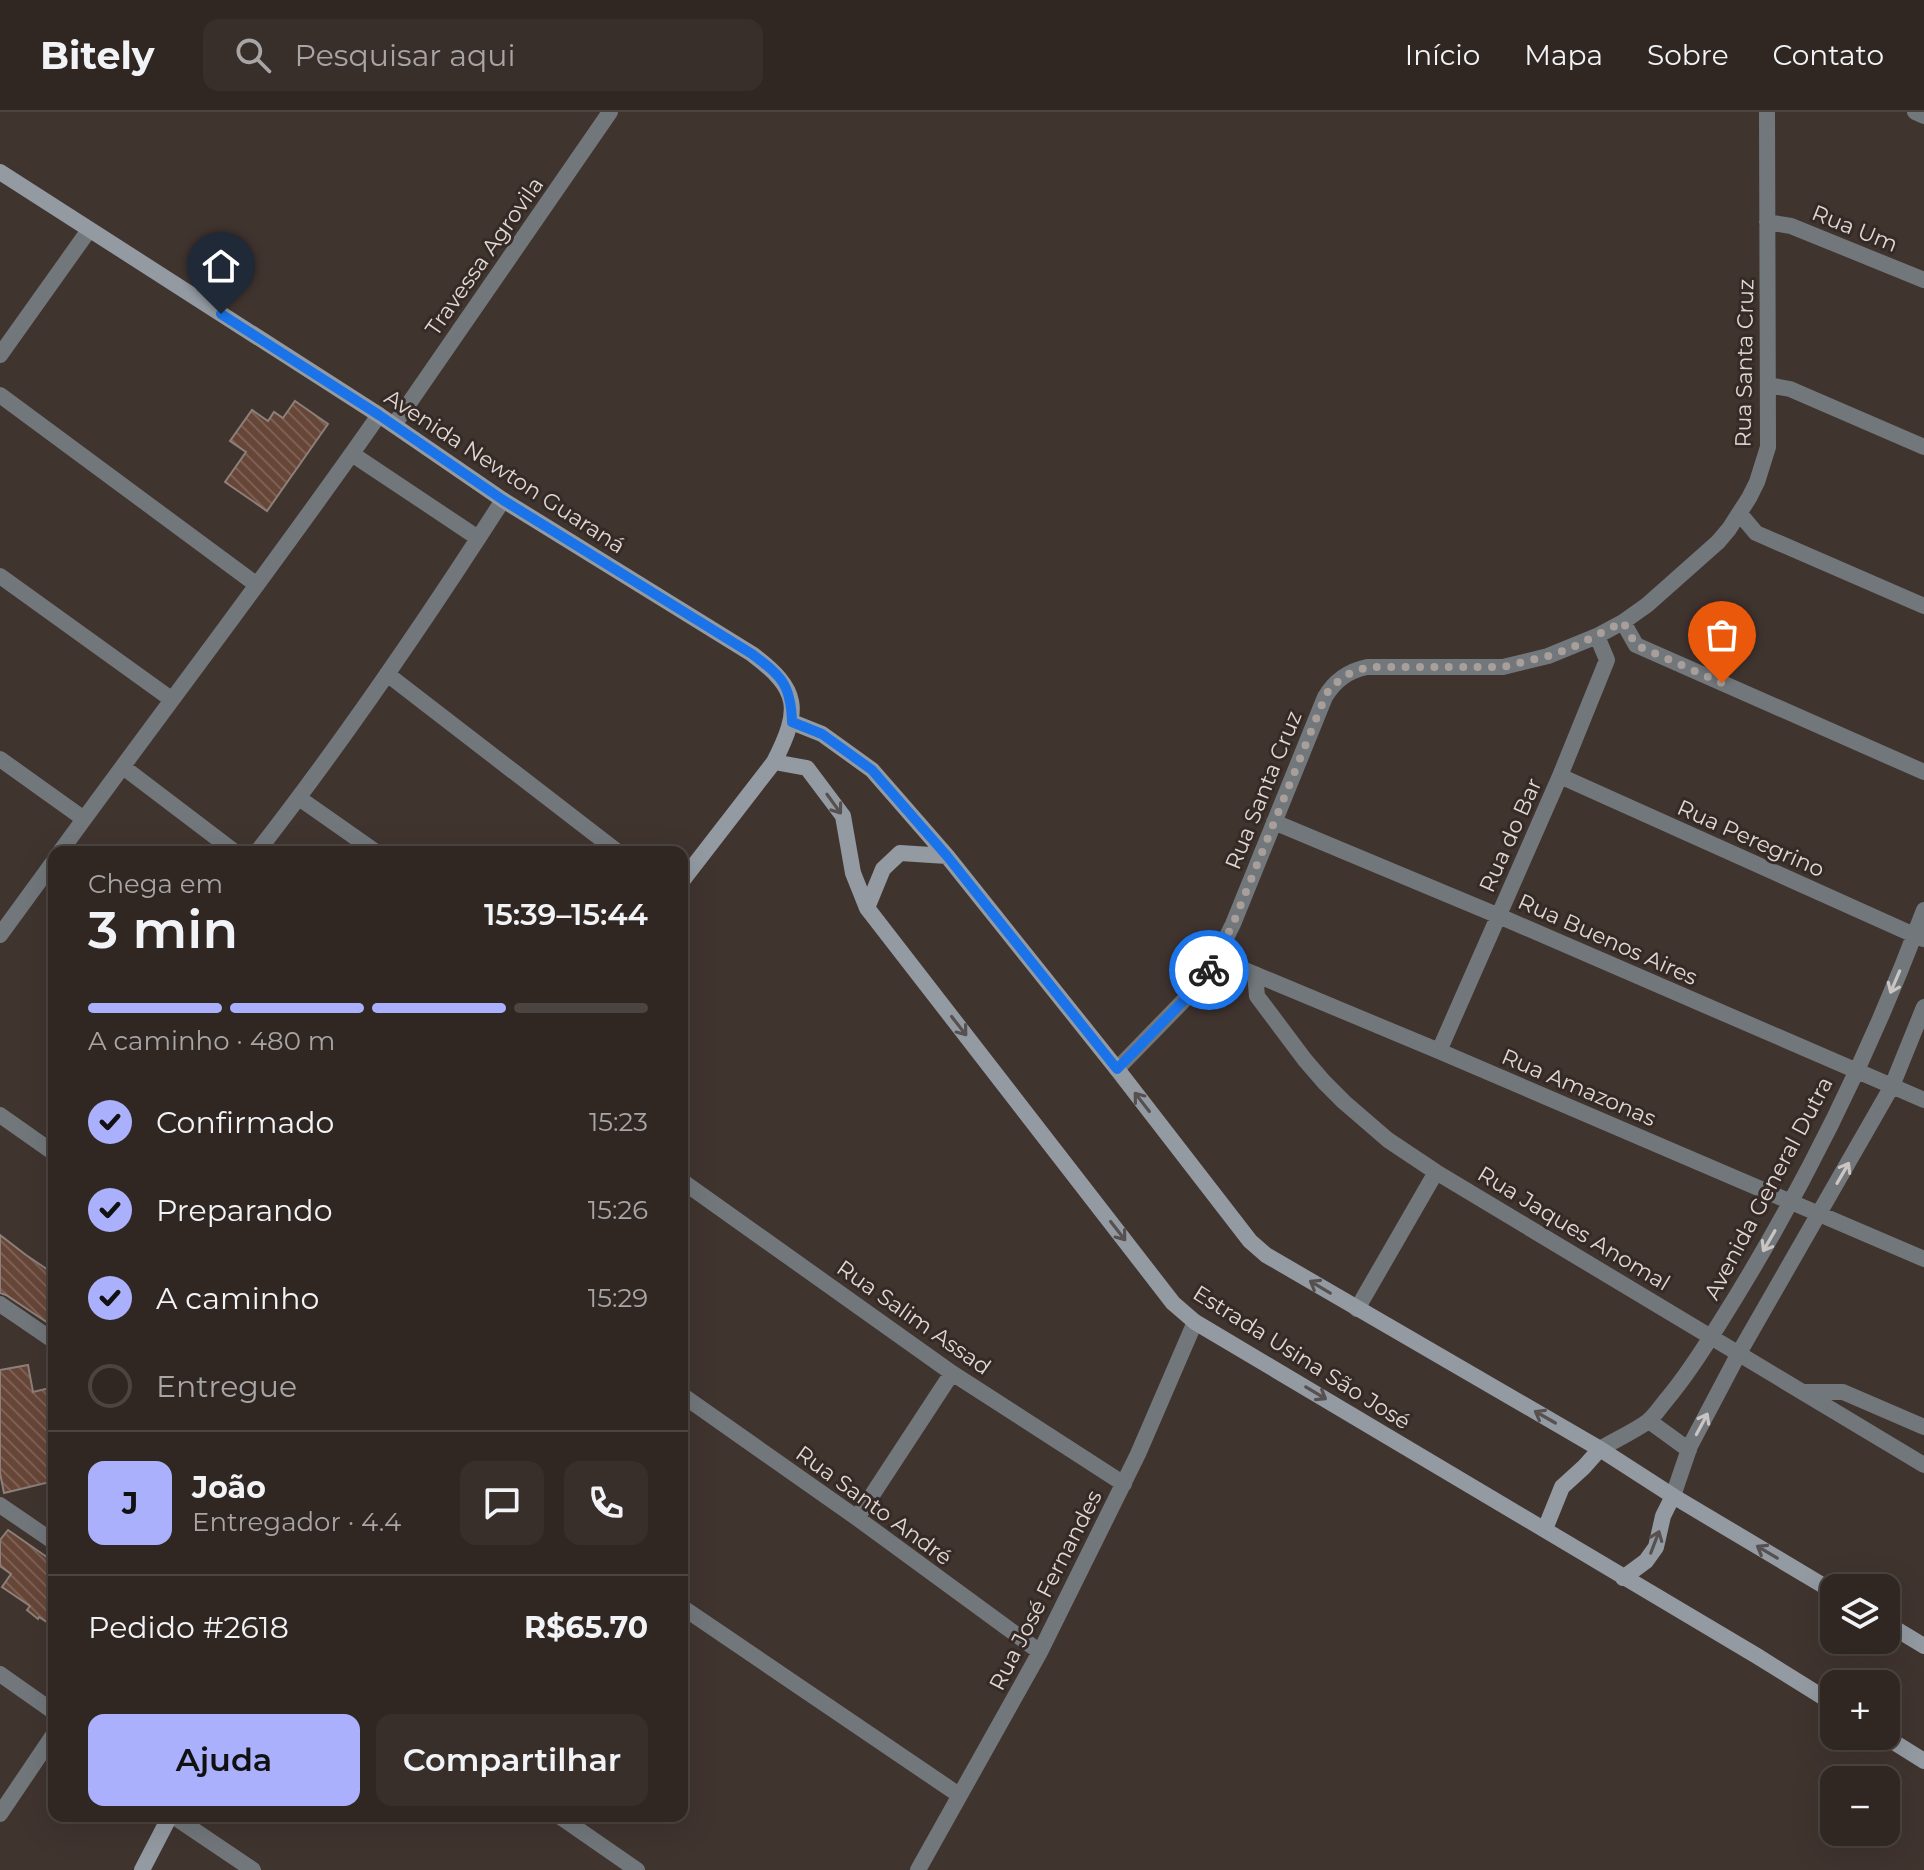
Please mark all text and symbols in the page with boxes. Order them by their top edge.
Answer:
search box [203,19,763,91]
text: Bitely [40,32,155,79]
icon: search [231,33,275,77]
text: Pesquisar aqui [295,37,516,74]
text: Início [1405,38,1480,72]
text: Mapa [1524,38,1603,72]
text: Sobre [1647,38,1729,72]
text: Contato [1773,38,1884,72]
street label: Travessa Agrovila [420,172,549,341]
street label: Rua Um [1808,199,1902,258]
pin [187,232,255,314]
icon: home [199,244,243,288]
street label: Rua Santa Cruz [1730,279,1759,447]
street label: Avenida Newton Guaraná [379,383,630,559]
pin [1688,601,1756,683]
icon: bag [1700,613,1744,657]
street label: Rua Santa Cruz [1219,707,1308,873]
street label: Rua do Bar [1473,774,1548,897]
one-way arrow [825,792,842,814]
street label: Rua Peregrino [1673,794,1829,883]
text: Chega em [88,868,223,900]
street label: Rua Buenos Aires [1514,888,1702,991]
text: 15:39–15:44 [484,896,648,933]
text: 3 min [88,898,238,961]
courier [1169,930,1249,1010]
icon: bike [1187,948,1231,992]
one-way arrow [1887,969,1901,994]
one-way arrow [950,1015,967,1036]
text: A caminho · 480 m [88,1025,335,1057]
street label: Rua Amazonas [1498,1043,1660,1132]
street label: Avenida General Dutra [1698,1072,1839,1304]
one-way arrow [1134,1091,1151,1113]
icon: check [88,1100,132,1144]
text: Confirmado [156,1104,334,1141]
text: 15:23 [589,1106,648,1138]
street label: Rua Jaques Anomal [1473,1160,1675,1297]
one-way arrow [1835,1162,1851,1185]
icon: check [88,1188,132,1232]
text: Preparando [156,1192,333,1229]
text: 15:26 [588,1194,648,1226]
one-way arrow [1109,1220,1126,1241]
one-way arrow [1761,1229,1777,1252]
street label: Rua Salim Assad [831,1254,996,1381]
icon: check [88,1276,132,1320]
street label: Estrada Usina São José [1188,1279,1415,1435]
one-way arrow [1309,1279,1332,1295]
text: A caminho [156,1280,319,1317]
text: 15:29 [588,1282,648,1314]
text: Entregue [156,1368,297,1405]
one-way arrow [1304,1385,1327,1401]
one-way arrow [1534,1409,1557,1425]
one-way arrow [1694,1413,1710,1436]
street label: Rua Santo André [790,1440,957,1571]
button: chat [460,1461,544,1545]
button: phone [564,1461,648,1545]
text: João [192,1469,266,1506]
text: J [122,1485,138,1522]
street label: Rua José Fernandes [983,1485,1108,1695]
text: Entregador · 4.4 [192,1506,401,1538]
one-way arrow [1649,1530,1663,1555]
one-way arrow [1756,1544,1779,1560]
map controls [1820,1574,1900,1846]
button: layers [1820,1574,1900,1654]
text: Pedido #2618 [88,1609,289,1646]
text: R$65.70 [524,1609,648,1646]
button: + [1820,1670,1900,1750]
button: Ajuda [88,1714,360,1806]
button: Compartilhar [376,1714,648,1806]
button: − [1820,1766,1900,1846]

